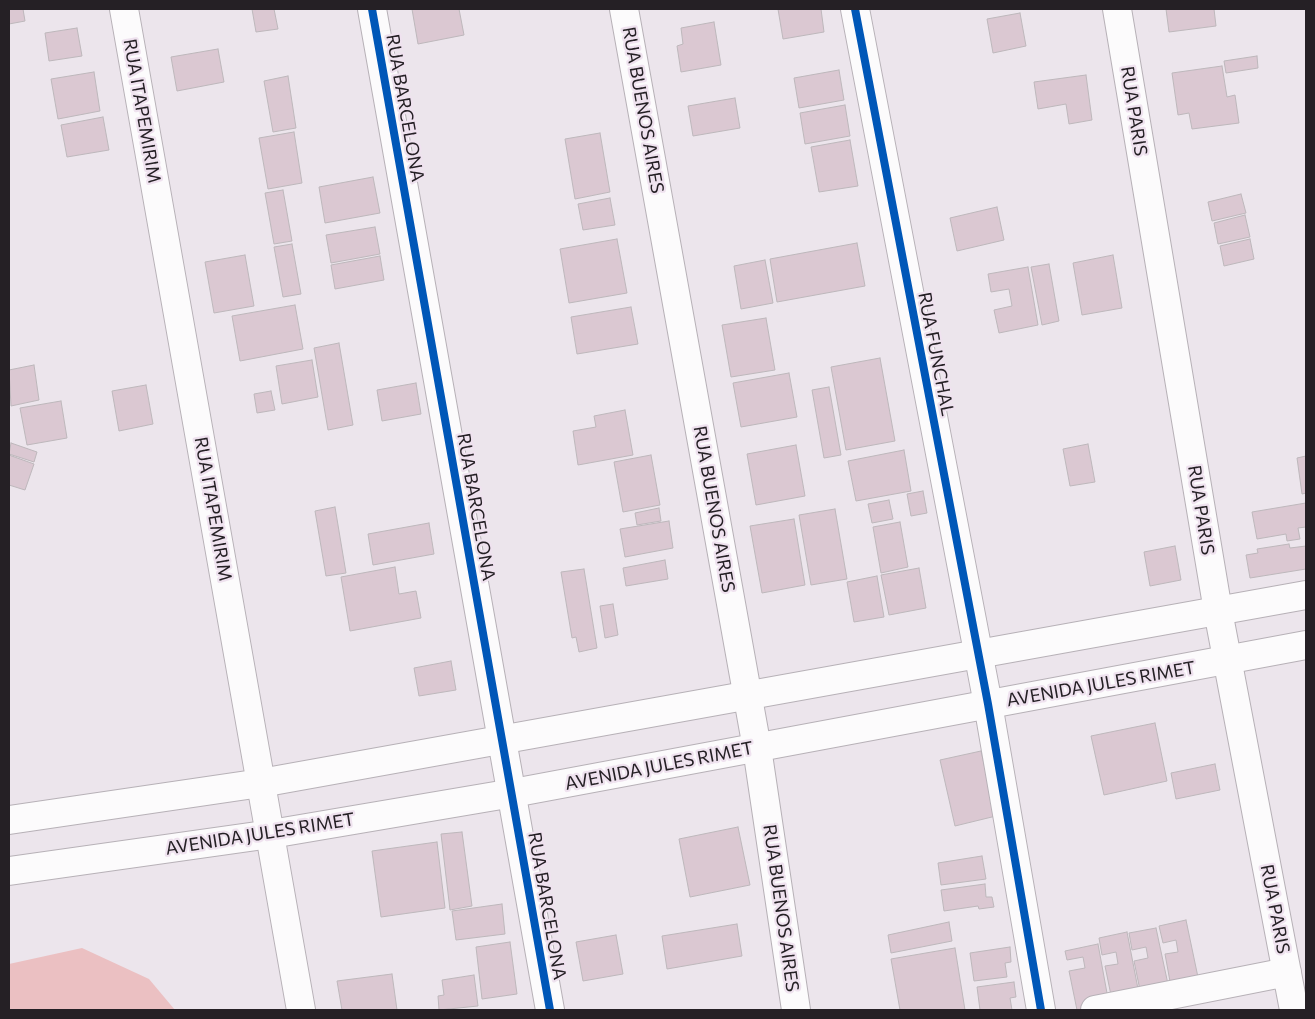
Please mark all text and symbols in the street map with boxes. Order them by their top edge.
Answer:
street label: RUA BUENOS AIRES [618,25,668,195]
street label: RUA BARCELONA [381,32,429,184]
street label: RUA ITAPEMIRIM [119,37,165,185]
street label: RUA PARIS [1116,65,1152,157]
street label: RUA FUNCHAL [913,290,959,418]
street label: RUA BUENOS AIRES [689,424,739,594]
street label: RUA BARCELONA [452,431,500,583]
street label: RUA ITAPEMIRIM [190,435,236,583]
street label: RUA PARIS [1183,464,1219,556]
street label: AVENIDA JULES RIMET [1005,657,1197,711]
street label: AVENIDA JULES RIMET [563,737,755,795]
street label: AVENIDA JULES RIMET [164,808,356,860]
street label: RUA BUENOS AIRES [759,823,803,993]
street label: RUA BARCELONA [523,830,571,982]
street label: RUA PARIS [1256,862,1294,956]

